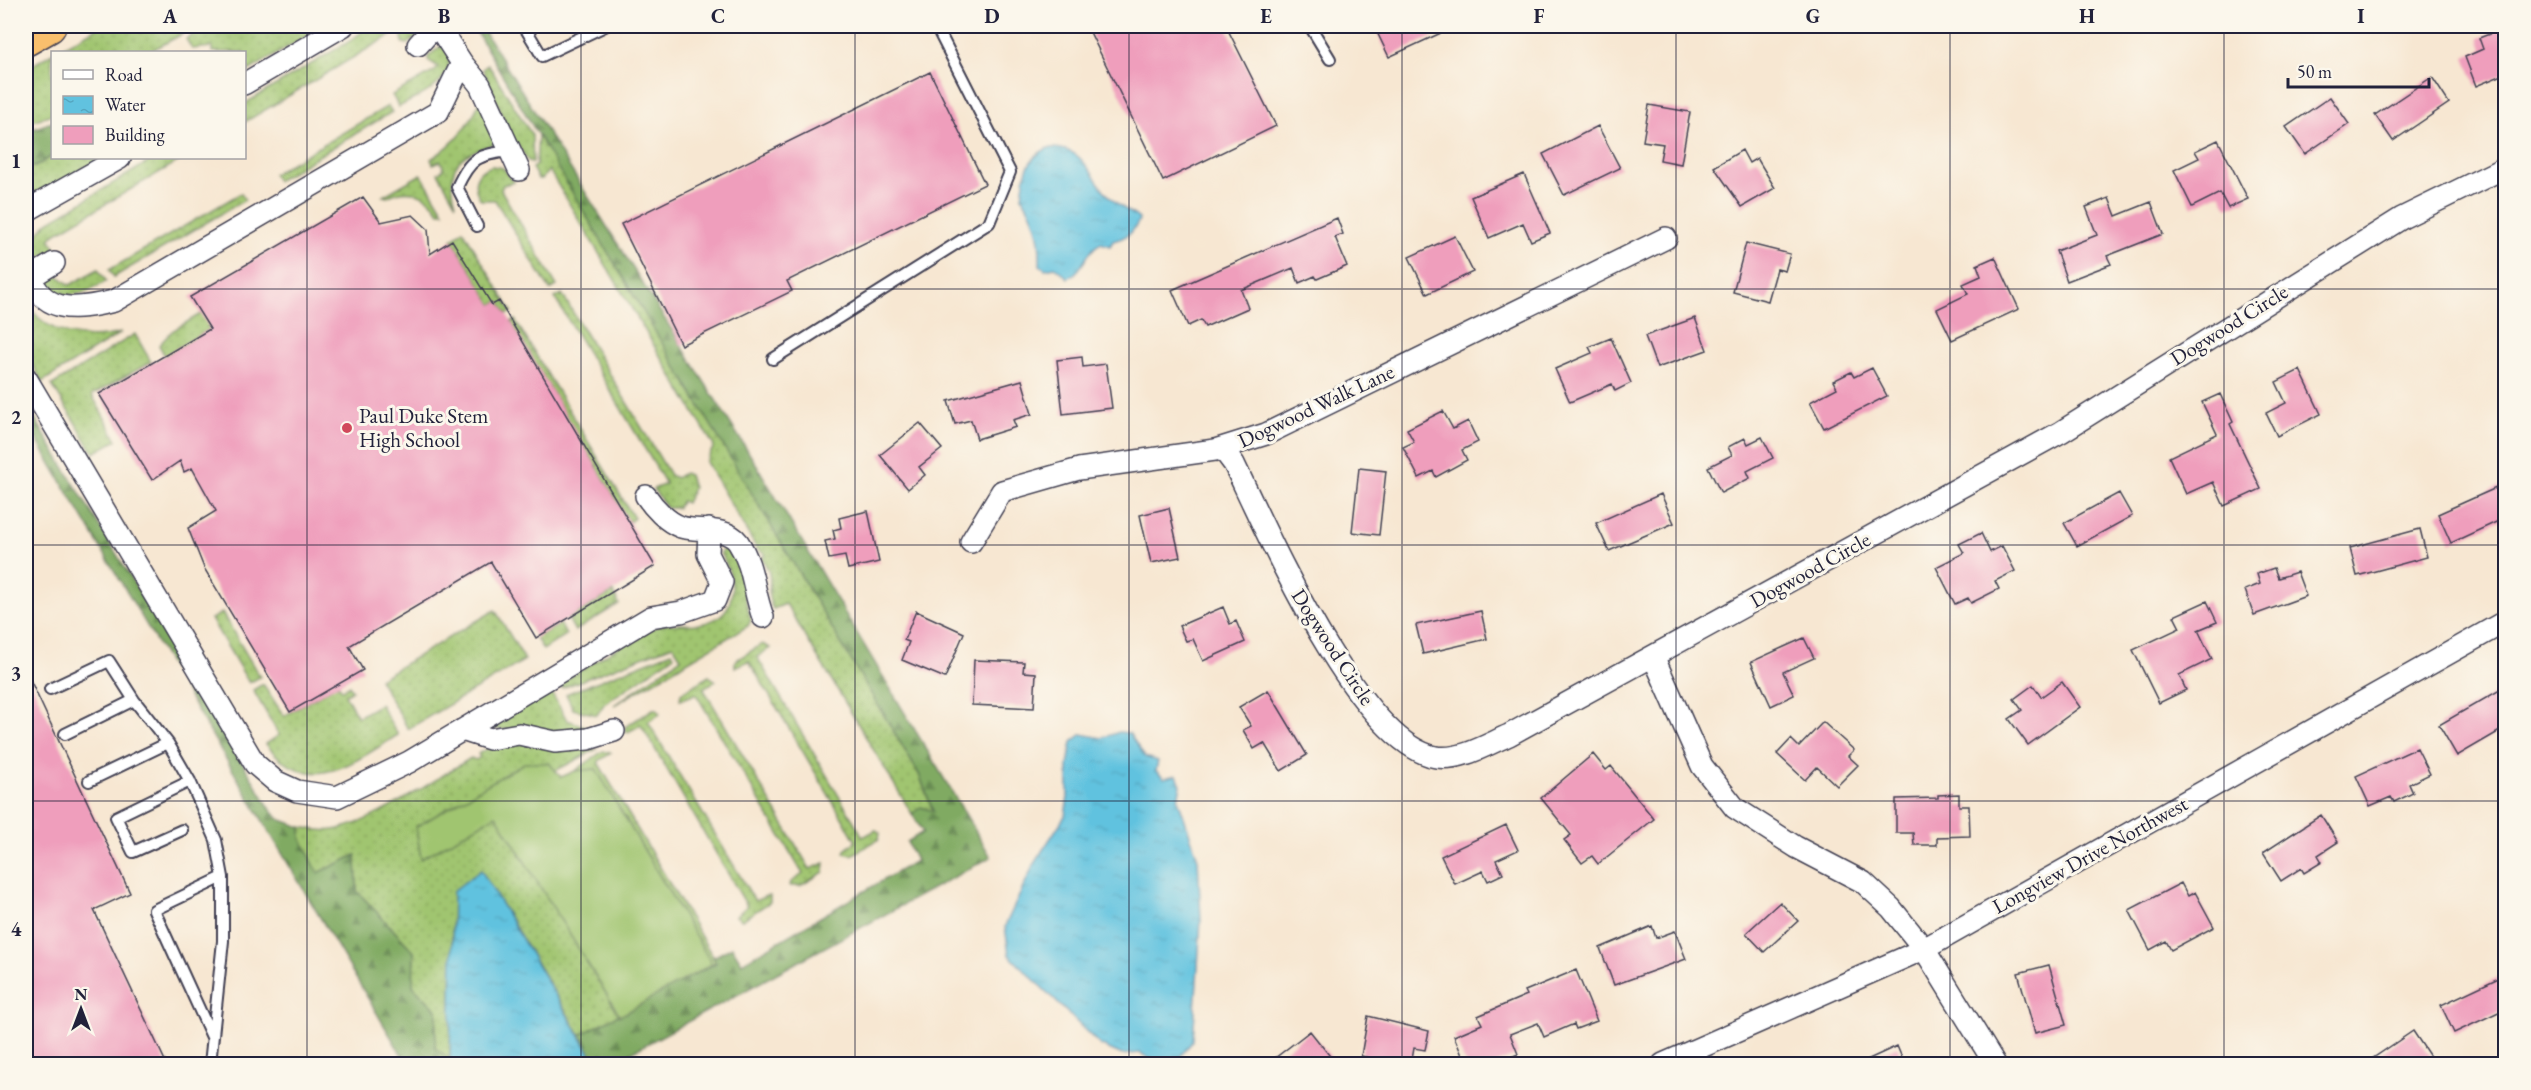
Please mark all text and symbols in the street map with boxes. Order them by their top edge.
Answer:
text: A [162,3,178,29]
text: B [438,3,450,29]
text: C [711,3,725,29]
text: D [984,3,1000,29]
text: E [1260,3,1272,29]
text: F [1534,3,1545,29]
text: G [1806,3,1820,29]
text: H [2079,3,2095,29]
text: I [2357,3,2365,29]
legend [51,51,246,159]
scale bar [2288,51,2429,89]
text: 50 m [2297,60,2332,83]
text: Road [105,63,144,86]
text: Water [105,93,146,116]
text: Building [105,123,165,146]
text: 1 [11,148,21,174]
street label: Dogwood Circle [2165,278,2293,371]
street label: Dogwood Walk Lane [1233,358,1398,454]
place label: Paul Duke Stem High School [359,402,488,453]
text: 2 [11,404,22,430]
marker: Paul Duke Stem High School [340,421,354,435]
street label: Dogwood Circle [1745,525,1875,614]
street label: Dogwood Circle [1286,583,1381,710]
text: 3 [11,660,21,686]
street label: Longview Drive Northwest [1987,789,2193,920]
text: 4 [11,916,22,942]
north arrow [51,979,111,1039]
text: N [75,984,88,1005]

